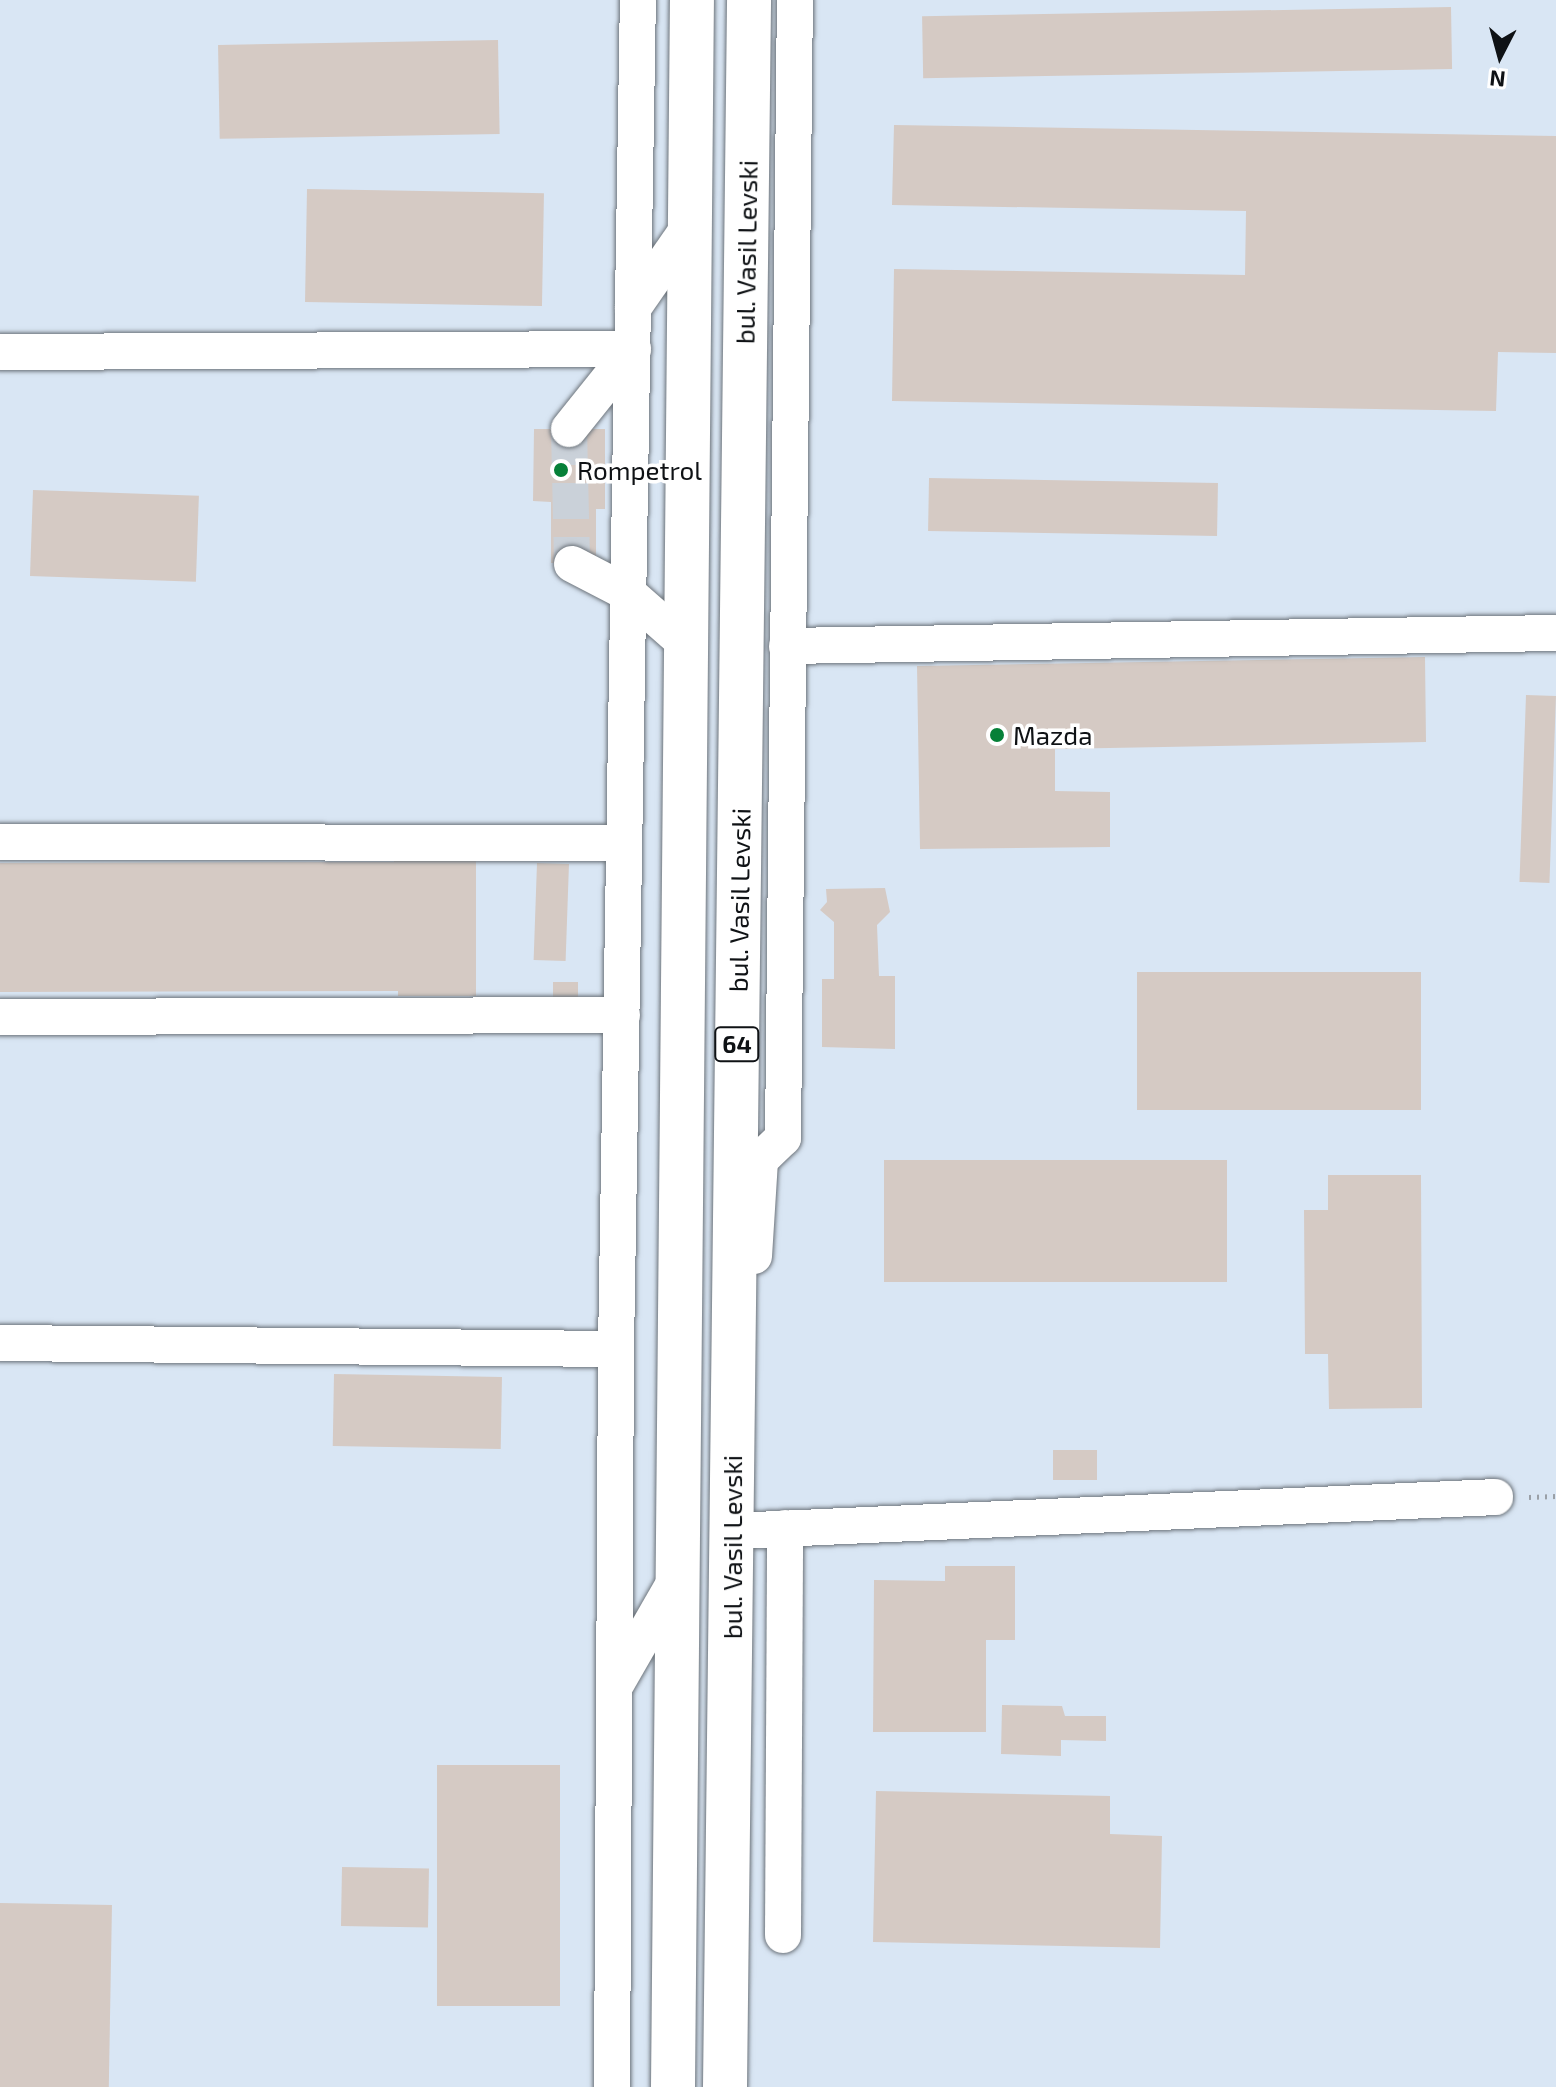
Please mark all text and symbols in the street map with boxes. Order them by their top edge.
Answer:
north arrow [1460,16,1540,96]
text: N [1488,66,1507,94]
street label: bul. Vasil Levski [729,159,763,345]
place label: Rompetrol [577,454,702,486]
marker: Rompetrol [552,461,570,479]
place label: Mazda [1013,719,1092,751]
marker: Mazda [988,726,1006,744]
street label: bul. Vasil Levski [722,807,756,993]
road number: 64 [713,1024,761,1064]
street label: bul. Vasil Levski [716,1454,748,1640]

